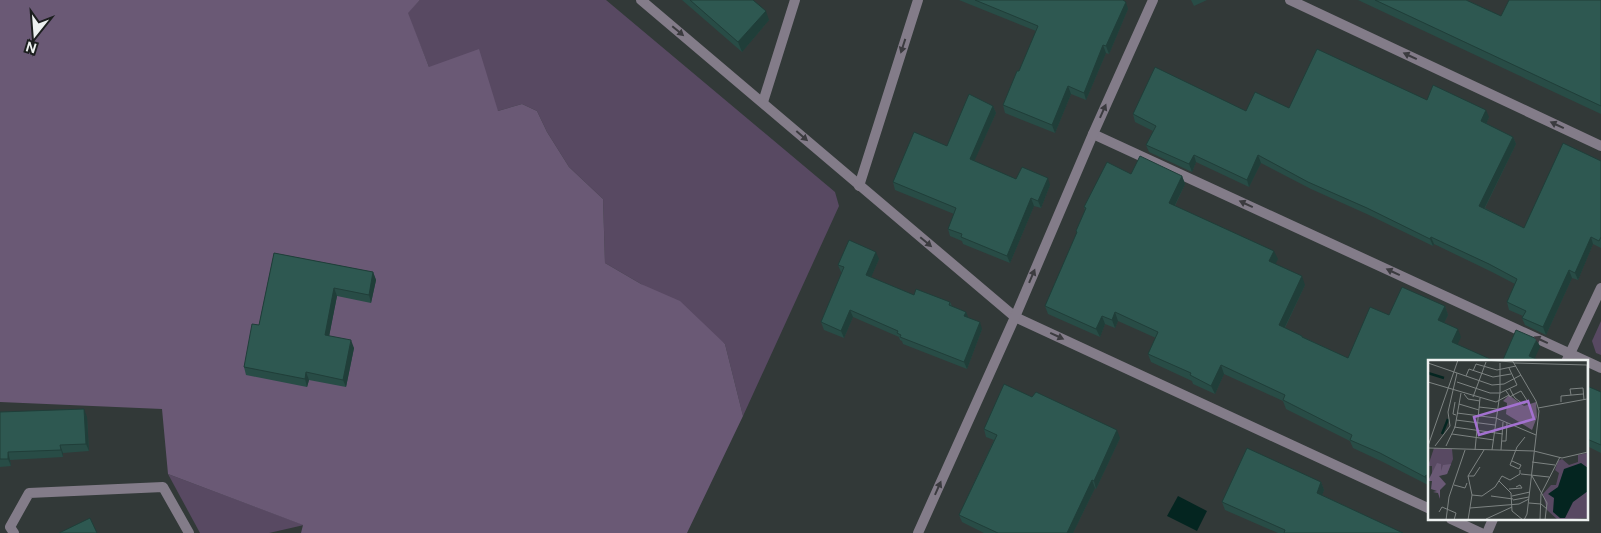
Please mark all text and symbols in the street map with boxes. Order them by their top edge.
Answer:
north arrow [10,10,60,60]
one-way arrow [672,26,685,37]
text: N [24,37,39,58]
one-way arrow [899,39,907,54]
one-way arrow [1403,52,1417,60]
one-way arrow [1100,104,1108,118]
one-way arrow [1550,121,1564,129]
one-way arrow [796,131,809,142]
one-way arrow [1239,200,1253,208]
one-way arrow [919,236,931,248]
one-way arrow [1028,268,1036,283]
one-way arrow [1386,268,1400,276]
one-way arrow [1050,333,1064,341]
one-way arrow [1534,336,1548,344]
inset map [1428,360,1588,520]
one-way arrow [934,481,942,495]

